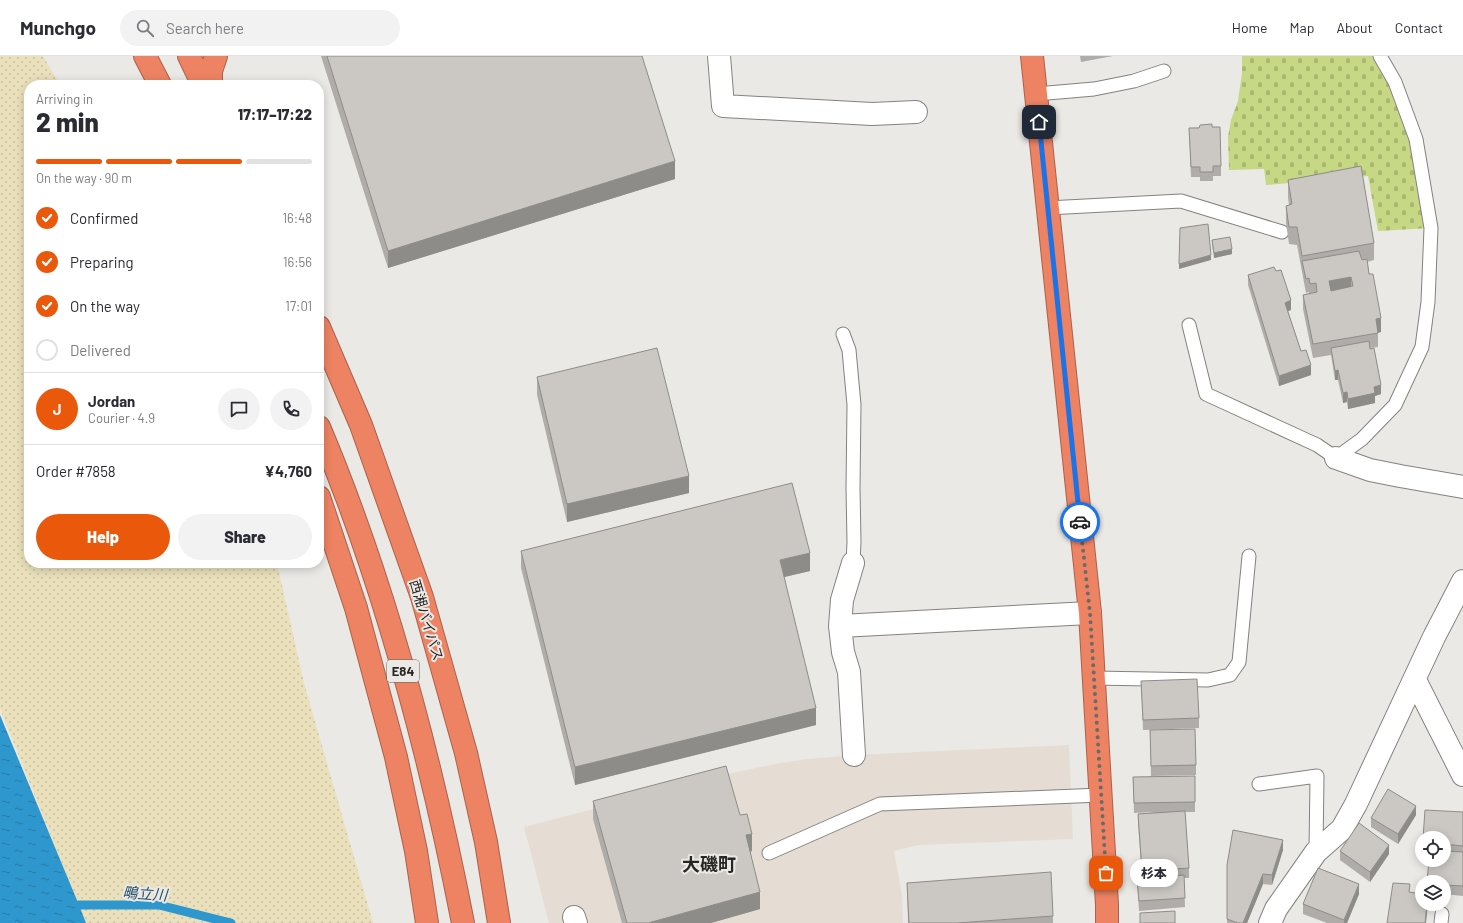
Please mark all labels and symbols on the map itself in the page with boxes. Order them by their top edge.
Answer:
pin [1022,105,1056,139]
courier [1060,502,1100,542]
street label: 西湘バイパス [407,577,447,663]
road number: E84 [387,660,419,682]
district label: 大磯町 [682,853,736,875]
pin [1089,856,1123,890]
callout: 杉本 [1130,859,1178,887]
water label: 鴫立川 [122,882,170,904]

